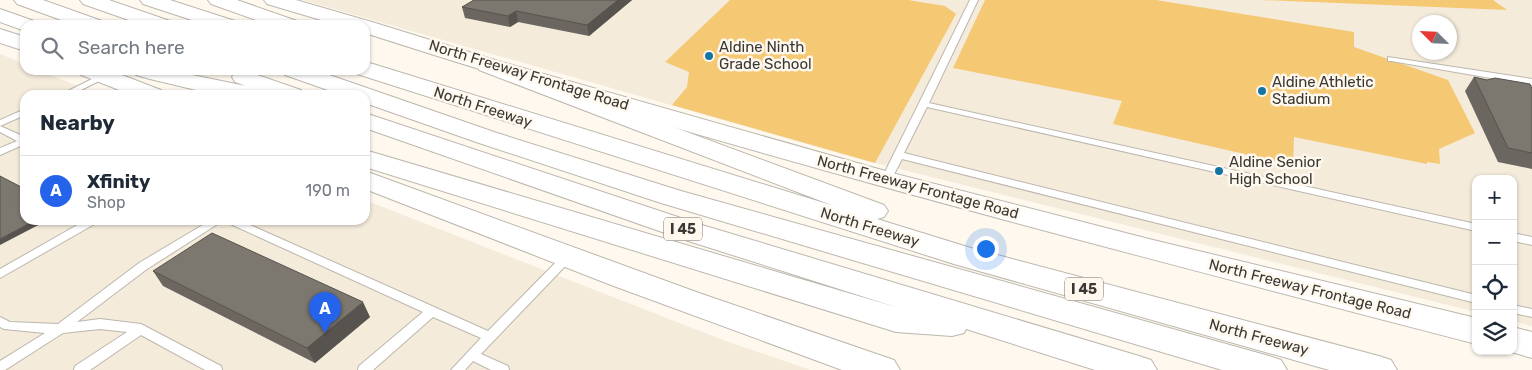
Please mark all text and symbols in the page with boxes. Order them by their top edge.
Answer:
north arrow [1412,15,1457,60]
search box [20,20,370,75]
icon: search [38,34,66,62]
text: Search here [78,36,185,59]
street label: North Freeway Frontage Road [427,36,631,114]
place label: Aldine Ninth Grade School [719,38,812,73]
marker: Aldine Ninth Grade School [703,50,715,62]
place label: Aldine Athletic Stadium [1272,73,1373,108]
street label: North Freeway [432,83,534,131]
marker: Aldine Athletic Stadium [1256,85,1268,97]
text: Nearby [40,110,115,135]
street label: North Freeway Frontage Road [815,151,1021,223]
place label: Aldine Senior High School [1229,153,1321,188]
marker: Aldine Senior High School [1213,165,1225,177]
text: Xfinity [87,170,150,193]
map controls [1472,175,1517,355]
button: + [1472,175,1517,220]
text: A [50,181,62,200]
text: 190 m [305,181,350,200]
text: Shop [87,193,125,212]
street label: North Freeway [818,203,922,251]
road number: I 45 [664,218,702,240]
button: − [1472,220,1517,265]
your location [973,236,999,262]
street label: North Freeway Frontage Road [1207,255,1413,323]
button: locate [1472,265,1517,310]
road number: I 45 [1065,278,1103,300]
pin: A [309,292,341,333]
button: layers [1472,310,1517,355]
street label: North Freeway [1207,315,1311,359]

